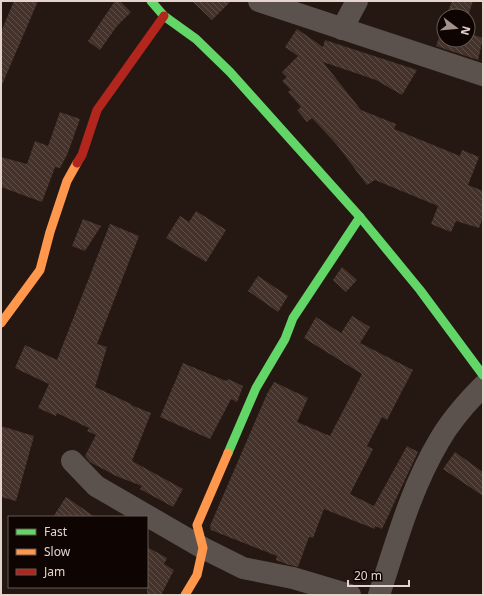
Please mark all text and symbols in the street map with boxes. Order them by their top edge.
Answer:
north arrow [436,8,476,48]
text: N [458,25,475,37]
legend [8,516,148,588]
text: Fast [44,523,68,540]
text: Slow [44,543,71,560]
scale bar [348,562,409,588]
text: Jam [43,563,65,580]
text: 20 m [354,567,382,584]

